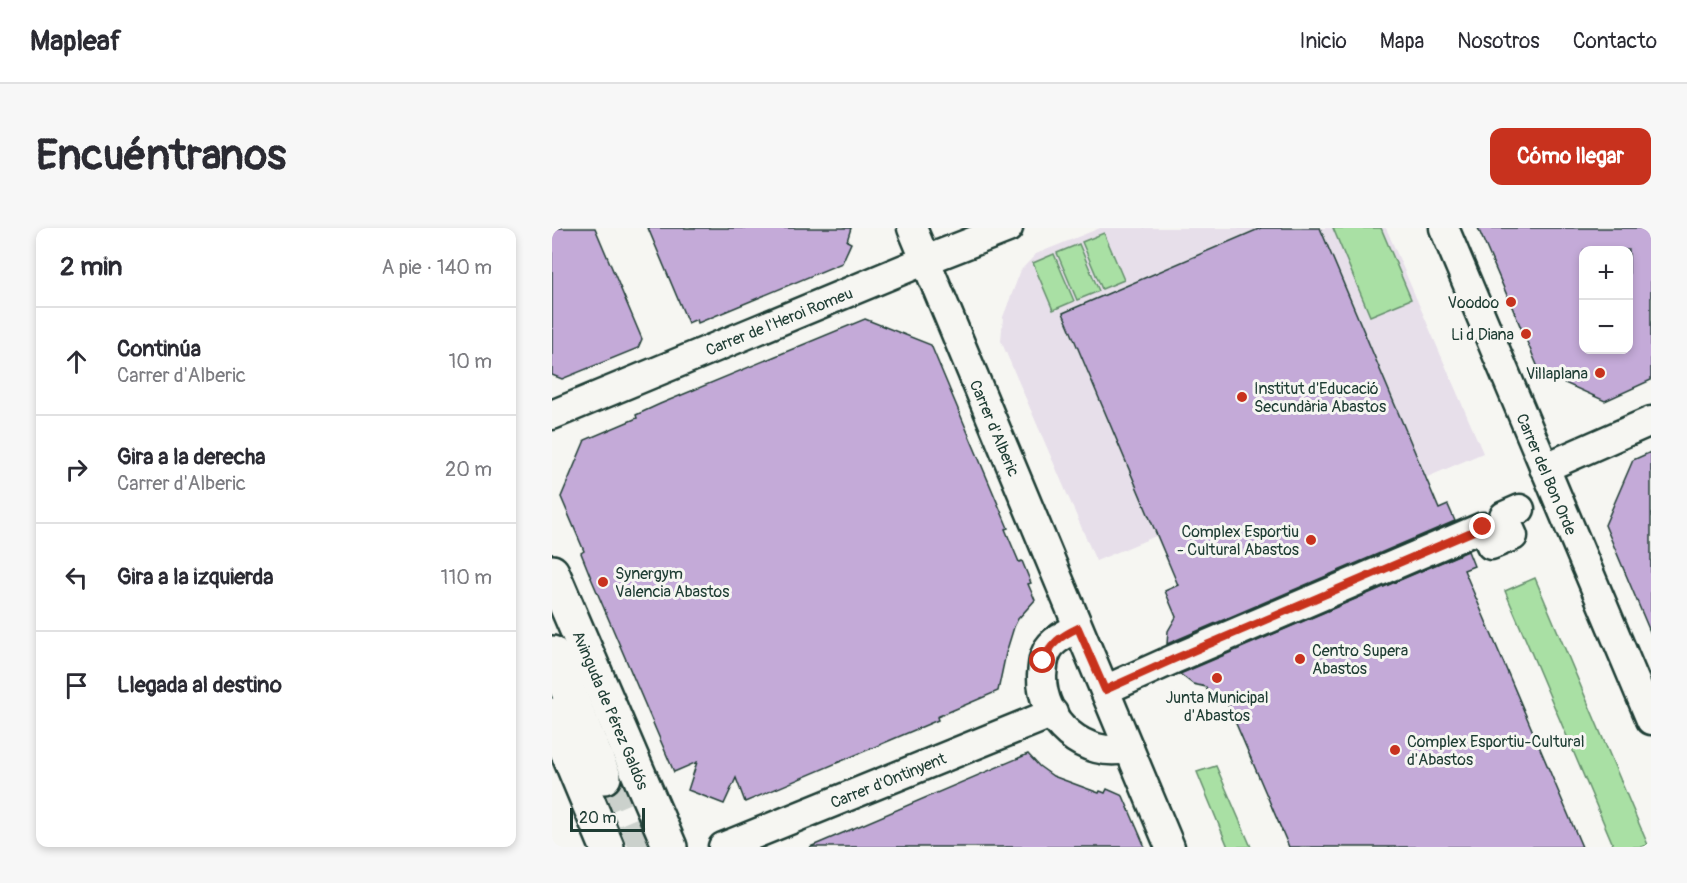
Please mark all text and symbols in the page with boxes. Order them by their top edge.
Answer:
text: Mapleaf [30,24,121,59]
text: Inicio [1300,28,1347,55]
text: Mapa [1380,28,1424,55]
text: Nosotros [1457,28,1540,55]
text: Contacto [1573,28,1657,55]
button: Cómo llegar [1490,128,1651,185]
text: Encuéntranos [36,130,286,182]
map controls [1579,246,1633,354]
button: + [1579,246,1633,300]
text: 2 min [60,251,122,283]
text: A pie · 140 m [382,255,492,280]
street label: Carrer de l'Heroi Romeu [703,283,856,361]
place label: Voodoo [1448,293,1499,313]
marker: Voodoo [1504,295,1518,309]
button: − [1579,300,1633,354]
place label: Li d Diana [1451,325,1514,345]
marker: Li d Diana [1519,327,1533,341]
text: Continúa [117,335,201,363]
icon: ahead [60,345,93,378]
text: 10 m [448,349,492,374]
text: Carrer d'Alberic [117,363,246,388]
place label: Villaplana [1526,364,1588,384]
marker: Villaplana [1593,366,1607,380]
street label: Carrer d'Alberic [965,377,1023,480]
place label: Institut d'Educació Secundària Abastos [1254,379,1386,417]
marker: Institut d'Educació Secundària Abastos [1235,390,1249,404]
street label: Carrer del Bon Orde [1511,411,1581,538]
text: Gira a la derecha [117,443,265,471]
icon: right [60,453,93,486]
text: 20 m [445,457,492,482]
text: Carrer d'Alberic [117,471,246,496]
route end [1469,513,1495,539]
place label: Complex Esportiu - Cultural Abastos [1177,522,1299,560]
marker: Complex Esportiu - Cultural Abastos [1304,533,1318,547]
icon: left [60,561,93,594]
text: Gira a la izquierda [117,563,274,591]
place label: Synergym Valencia Abastos [615,564,729,602]
text: 110 m [441,565,492,590]
marker: Synergym Valencia Abastos [596,575,610,589]
street label: Avinguda de Pérez Galdós [568,628,653,793]
place label: Centro Supera Abastos [1312,641,1408,679]
route start [1029,647,1055,673]
marker: Centro Supera Abastos [1293,652,1307,666]
icon: arrive [60,669,93,702]
text: Llegada al destino [117,671,282,699]
marker: Junta Municipal d'Abastos [1210,671,1224,685]
place label: Junta Municipal d'Abastos [1165,688,1269,726]
place label: Complex Esportiu-Cultural d'Abastos [1407,732,1585,770]
marker: Complex Esportiu-Cultural d'Abastos [1388,743,1402,757]
street label: Carrer d'Ontinyent [828,748,950,813]
scale bar [570,805,645,832]
text: 20 m [579,808,617,828]

